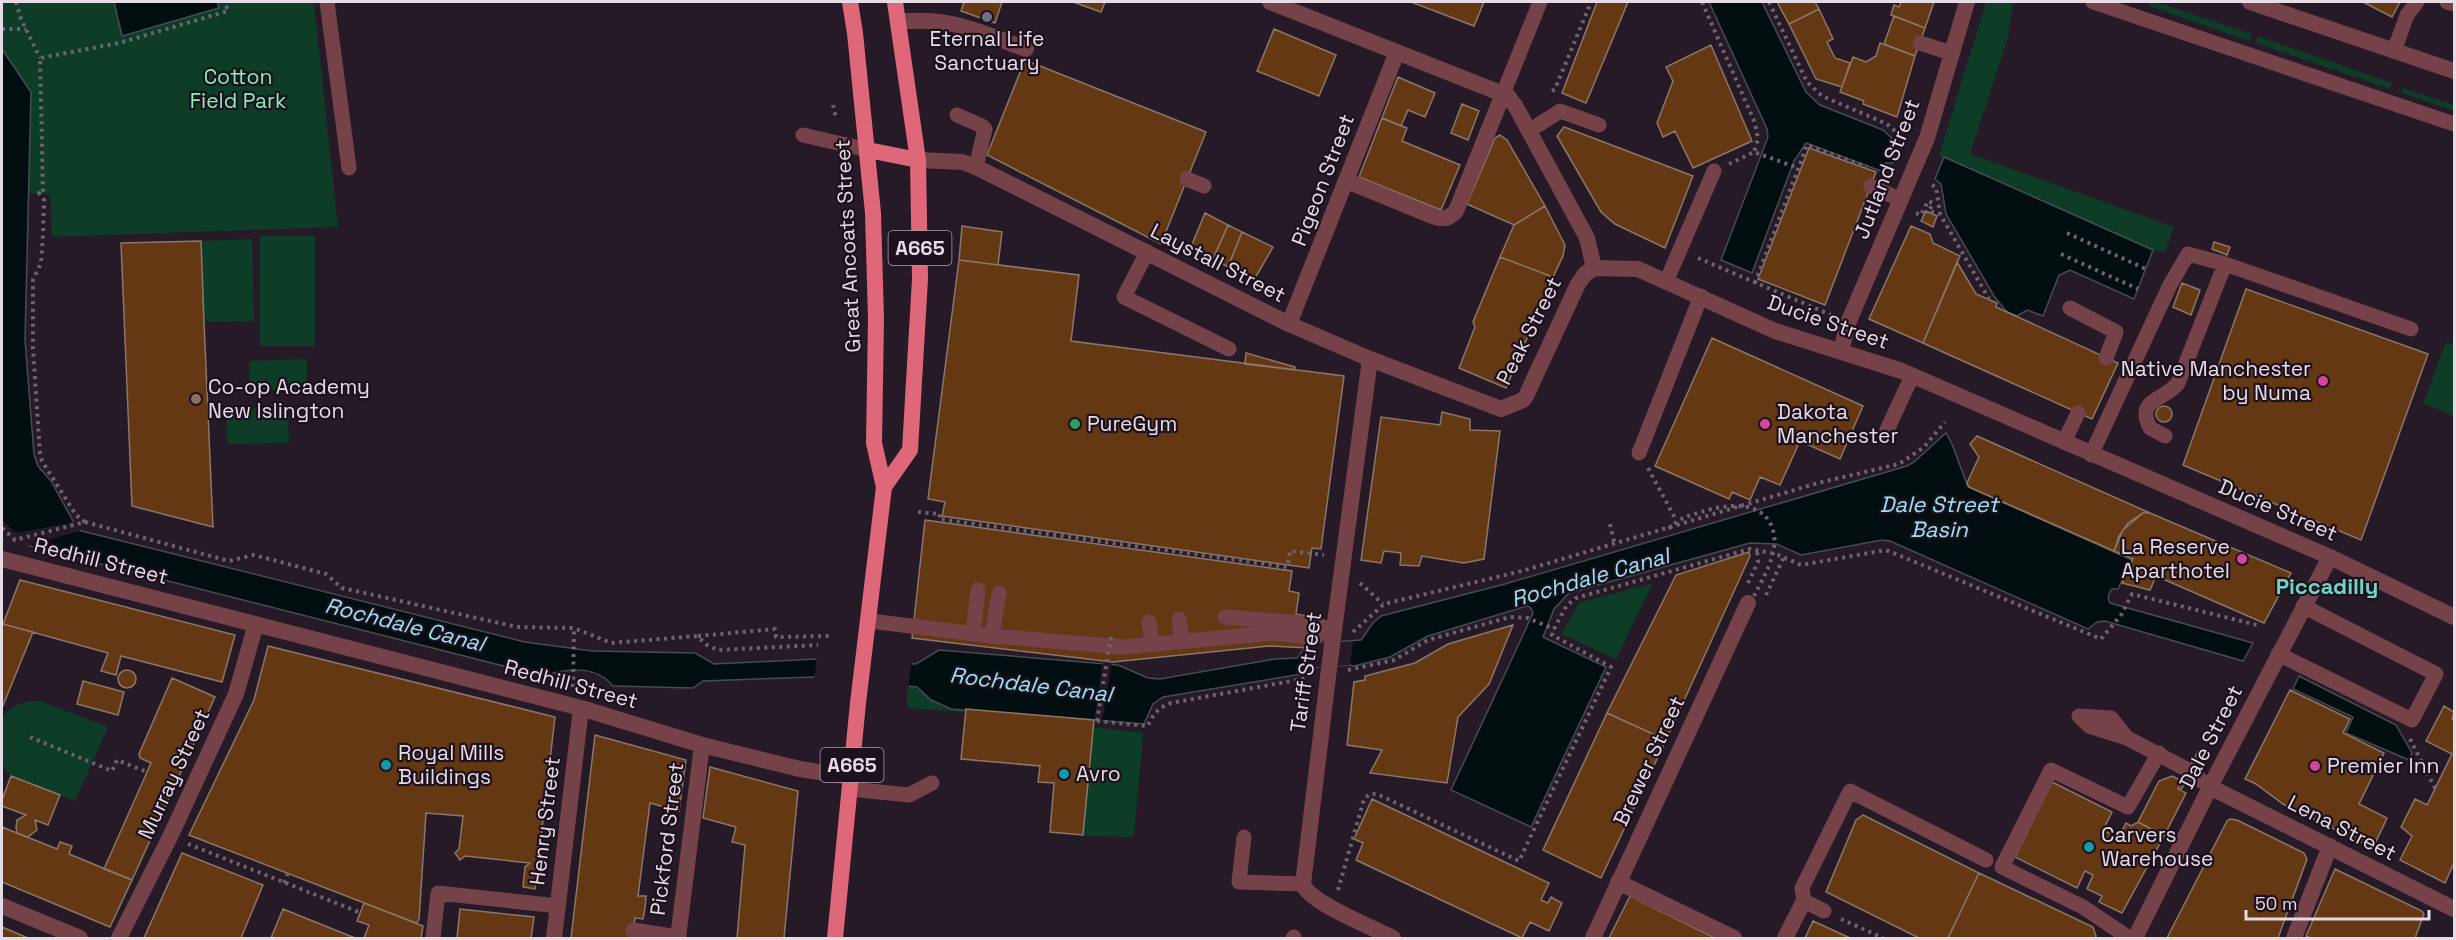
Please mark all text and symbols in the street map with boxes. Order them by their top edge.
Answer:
marker: Eternal Life Sanctuary [980,10,994,24]
place label: Eternal Life Sanctuary [930,25,1044,76]
park label: Cotton Field Park [190,63,286,114]
street label: Jutland Street [1847,95,1926,243]
street label: Pigeon Street [1285,110,1360,250]
street label: Great Ancoats Street [828,139,867,353]
street label: Laystall Street [1146,217,1291,308]
road number: A665 [888,231,952,265]
street label: Peak Street [1490,272,1567,389]
street label: Ducie Street [1764,288,1892,355]
place label: Native Manchester by Numa [2121,355,2311,406]
place label: Co-op Academy New Islington [208,373,370,424]
marker: Native Manchester by Numa [2316,374,2330,388]
marker: Co-op Academy New Islington [189,392,203,406]
place label: Dakota Manchester [1777,398,1899,449]
place label: PureGym [1087,410,1177,437]
marker: PureGym [1068,417,1082,431]
marker: Dakota Manchester [1758,417,1772,431]
street label: Ducie Street [2215,472,2342,547]
water label: Dale Street Basin [1880,490,2000,543]
street label: Redhill Street [31,531,171,590]
place label: La Reserve Aparthotel [2121,533,2230,584]
water label: Rochdale Canal [1508,540,1675,613]
marker: La Reserve Aparthotel [2235,552,2249,566]
district label: Piccadilly [2276,572,2378,600]
water label: Rochdale Canal [322,591,490,658]
street label: Tariff Street [1284,610,1327,734]
street label: Redhill Street [501,653,641,714]
water label: Rochdale Canal [948,660,1116,708]
street label: Dale Street [2173,680,2248,793]
street label: Brewer Street [1607,692,1690,830]
street label: Murray Street [132,704,216,843]
place label: Royal Mills Buildings [398,739,504,790]
road number: A665 [820,748,884,782]
place label: Premier Inn [2327,752,2439,779]
street label: Henry Street [523,755,566,887]
marker: Royal Mills Buildings [379,758,393,772]
marker: Premier Inn [2308,759,2322,773]
place label: Avro [1076,760,1121,787]
street label: Pickford Street [644,761,689,917]
marker: Avro [1057,767,1071,781]
street label: Lena Street [2283,789,2401,866]
place label: Carvers Warehouse [2101,821,2213,872]
marker: Carvers Warehouse [2082,840,2096,854]
scale bar [2246,883,2429,921]
text: 50 m [2255,892,2297,915]

